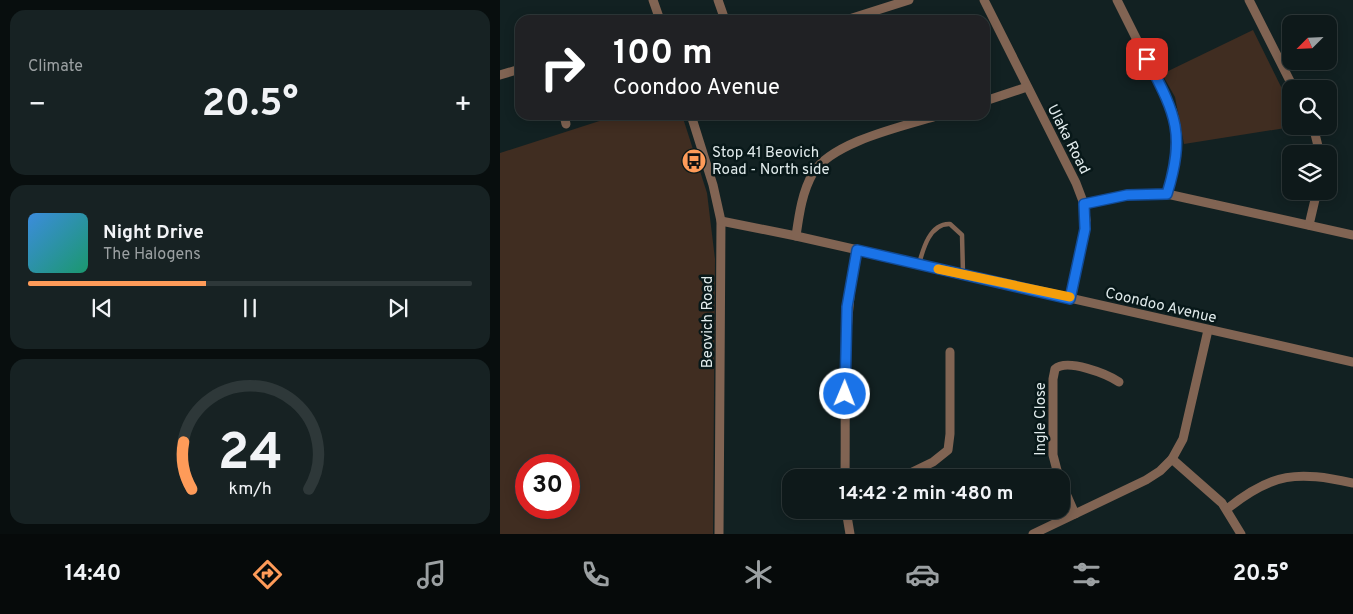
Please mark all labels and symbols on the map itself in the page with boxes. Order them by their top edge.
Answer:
north arrow [1282,15,1338,70]
pin [1126,38,1168,80]
street label: Ulaka Road [1042,102,1093,178]
place label: Stop 41 Beovich Road - North side [712,144,829,180]
bus stop icon: Stop 41 Beovich Road - North side [681,148,707,174]
street label: Beovich Road [699,276,718,368]
street label: Coondoo Avenue [1103,284,1218,329]
position arrow [818,367,870,419]
street label: Ingle Close [1032,382,1051,456]
speed limit sign: 30 [515,454,580,519]

